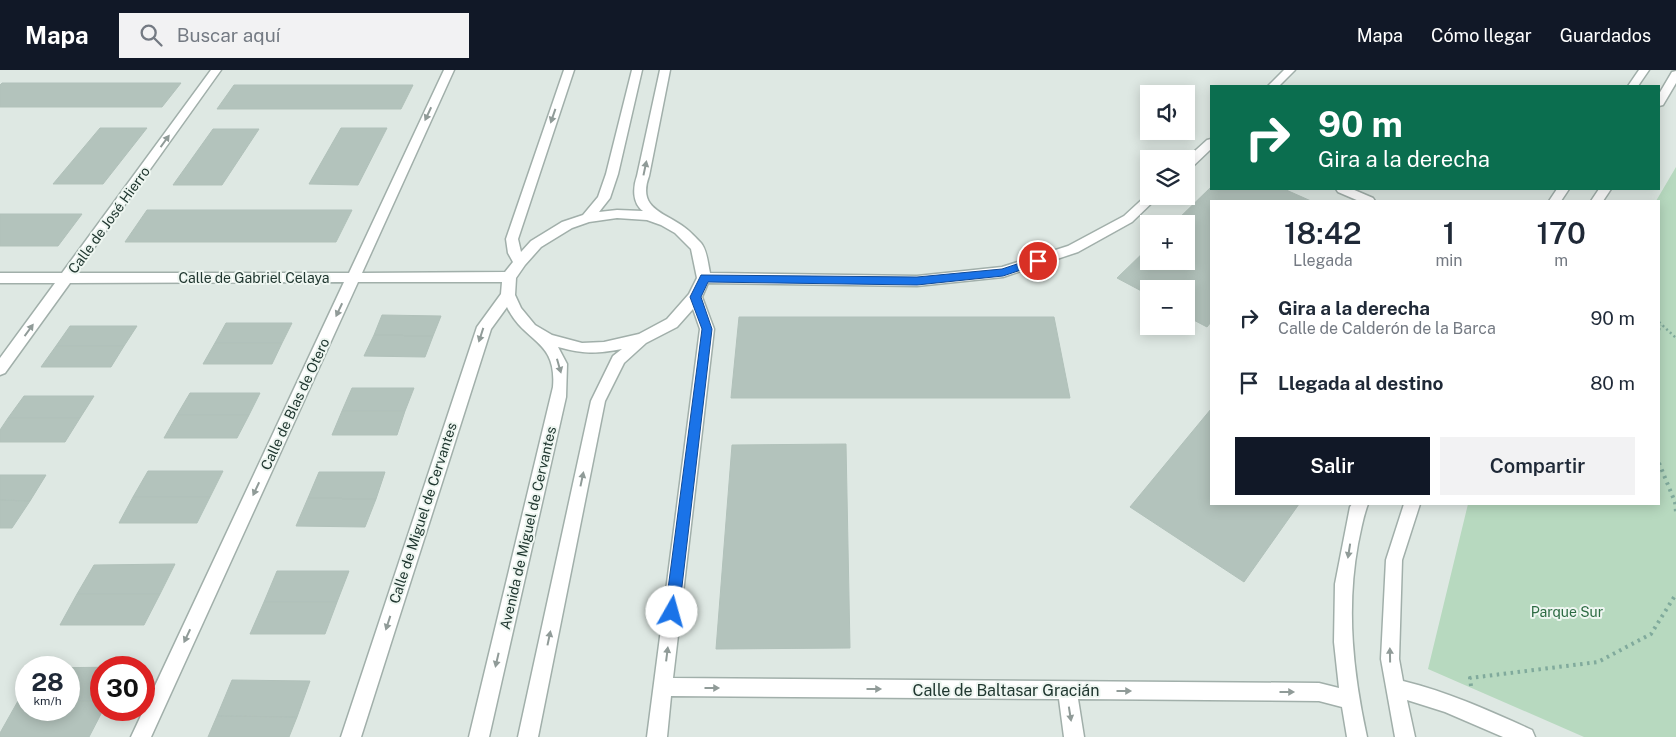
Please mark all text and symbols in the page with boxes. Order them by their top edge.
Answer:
search box [119,13,469,58]
text: Mapa [25,21,89,49]
icon: search [137,21,165,49]
text: Buscar aquí [177,24,280,46]
text: Mapa [1357,25,1403,46]
text: Cómo llegar [1431,25,1532,46]
text: Guardados [1560,25,1651,46]
map controls [1140,85,1195,335]
button: sound [1140,85,1195,140]
text: 90 m [1318,104,1403,145]
icon: right [1235,105,1300,170]
one-way arrow [424,107,432,121]
one-way arrow [549,109,556,124]
one-way arrow [160,134,170,148]
text: Gira a la derecha [1318,146,1490,172]
button: layers [1140,150,1195,205]
one-way arrow [641,160,649,175]
street label: Calle de José Hierro [65,163,153,277]
button: + [1140,215,1195,270]
text: 18:42 [1284,215,1362,251]
text: 1 [1443,215,1455,251]
text: 170 [1537,215,1586,251]
pin [1017,240,1059,282]
icon: arrive [1024,247,1052,275]
text: Llegada [1293,251,1353,270]
text: min [1435,251,1463,270]
text: m [1554,251,1568,270]
street label: Calle de Gabriel Celaya [178,270,330,286]
button: − [1140,280,1195,335]
text: Gira a la derecha [1278,297,1430,319]
one-way arrow [334,303,342,317]
icon: right [1235,304,1263,332]
text: 90 m [1591,307,1635,329]
text: Calle de Calderón de la Barca [1278,319,1496,338]
one-way arrow [24,323,34,337]
one-way arrow [477,328,485,343]
street label: Calle de Blas de Otero [257,335,333,472]
one-way arrow [556,358,564,373]
icon: arrive [1235,369,1263,397]
text: Llegada al destino [1278,372,1443,394]
text: 80 m [1590,372,1635,394]
street label: Calle de Miguel de Cervantes [386,421,460,605]
street label: Avenida de Miguel de Cervantes [497,425,559,631]
button: Salir [1235,437,1430,495]
button: Compartir [1440,437,1635,495]
one-way arrow [578,471,586,486]
one-way arrow [251,482,259,496]
one-way arrow [1345,544,1353,560]
position arrow [645,585,697,637]
park label: Parque Sur [1531,604,1603,620]
one-way arrow [383,616,391,631]
one-way arrow [183,629,191,643]
one-way arrow [545,630,553,645]
one-way arrow [663,646,671,662]
one-way arrow [1386,646,1394,662]
one-way arrow [493,653,501,668]
speed limit sign: 30 [90,656,155,721]
text: 28 [31,667,64,697]
street label: Calle de Baltasar Gracián [913,681,1099,700]
one-way arrow [704,684,720,692]
one-way arrow [866,685,882,693]
one-way arrow [1116,687,1132,695]
one-way arrow [1279,688,1295,696]
text: km/h [33,694,62,708]
one-way arrow [1066,706,1074,722]

